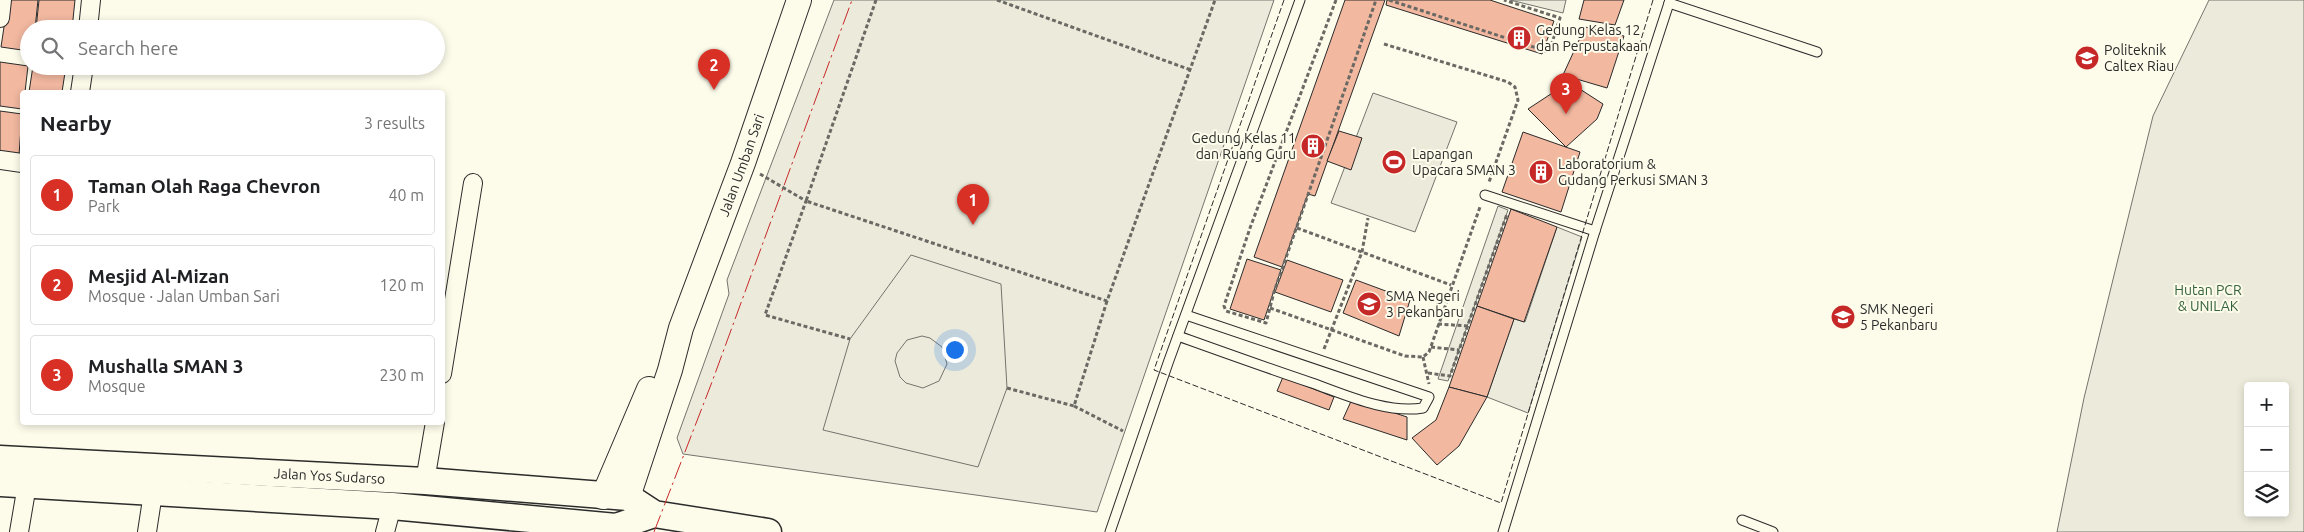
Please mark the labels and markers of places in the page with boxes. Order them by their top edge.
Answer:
place label: Gedung Kelas 12 dan Perpustakaan [1536,22,1648,54]
building icon: Gedung Kelas 12 dan Perpustakaan [1506,25,1532,51]
place label: Politeknik Caltex Riau [2104,42,2174,74]
school or university icon: Politeknik Caltex Riau [2074,45,2100,71]
pin: 2 [698,49,730,90]
pin: 3 [1550,73,1582,114]
place label: Gedung Kelas 11 dan Ruang Guru [1192,130,1296,162]
building icon: Gedung Kelas 11 dan Ruang Guru [1300,133,1326,159]
place label: Lapangan Upacara SMAN 3 [1412,146,1516,178]
sports icon: Lapangan Upacara SMAN 3 [1381,149,1407,175]
place label: Laboratorium & Gudang Perkusi SMAN 3 [1558,156,1708,188]
building icon: Laboratorium & Gudang Perkusi SMAN 3 [1528,159,1554,185]
pin: 1 [957,184,989,225]
place label: SMA Negeri 3 Pekanbaru [1386,288,1464,320]
school or university icon: SMA Negeri 3 Pekanbaru [1356,291,1382,317]
place label: SMK Negeri 5 Pekanbaru [1860,301,1938,333]
school or university icon: SMK Negeri 5 Pekanbaru [1830,304,1856,330]

